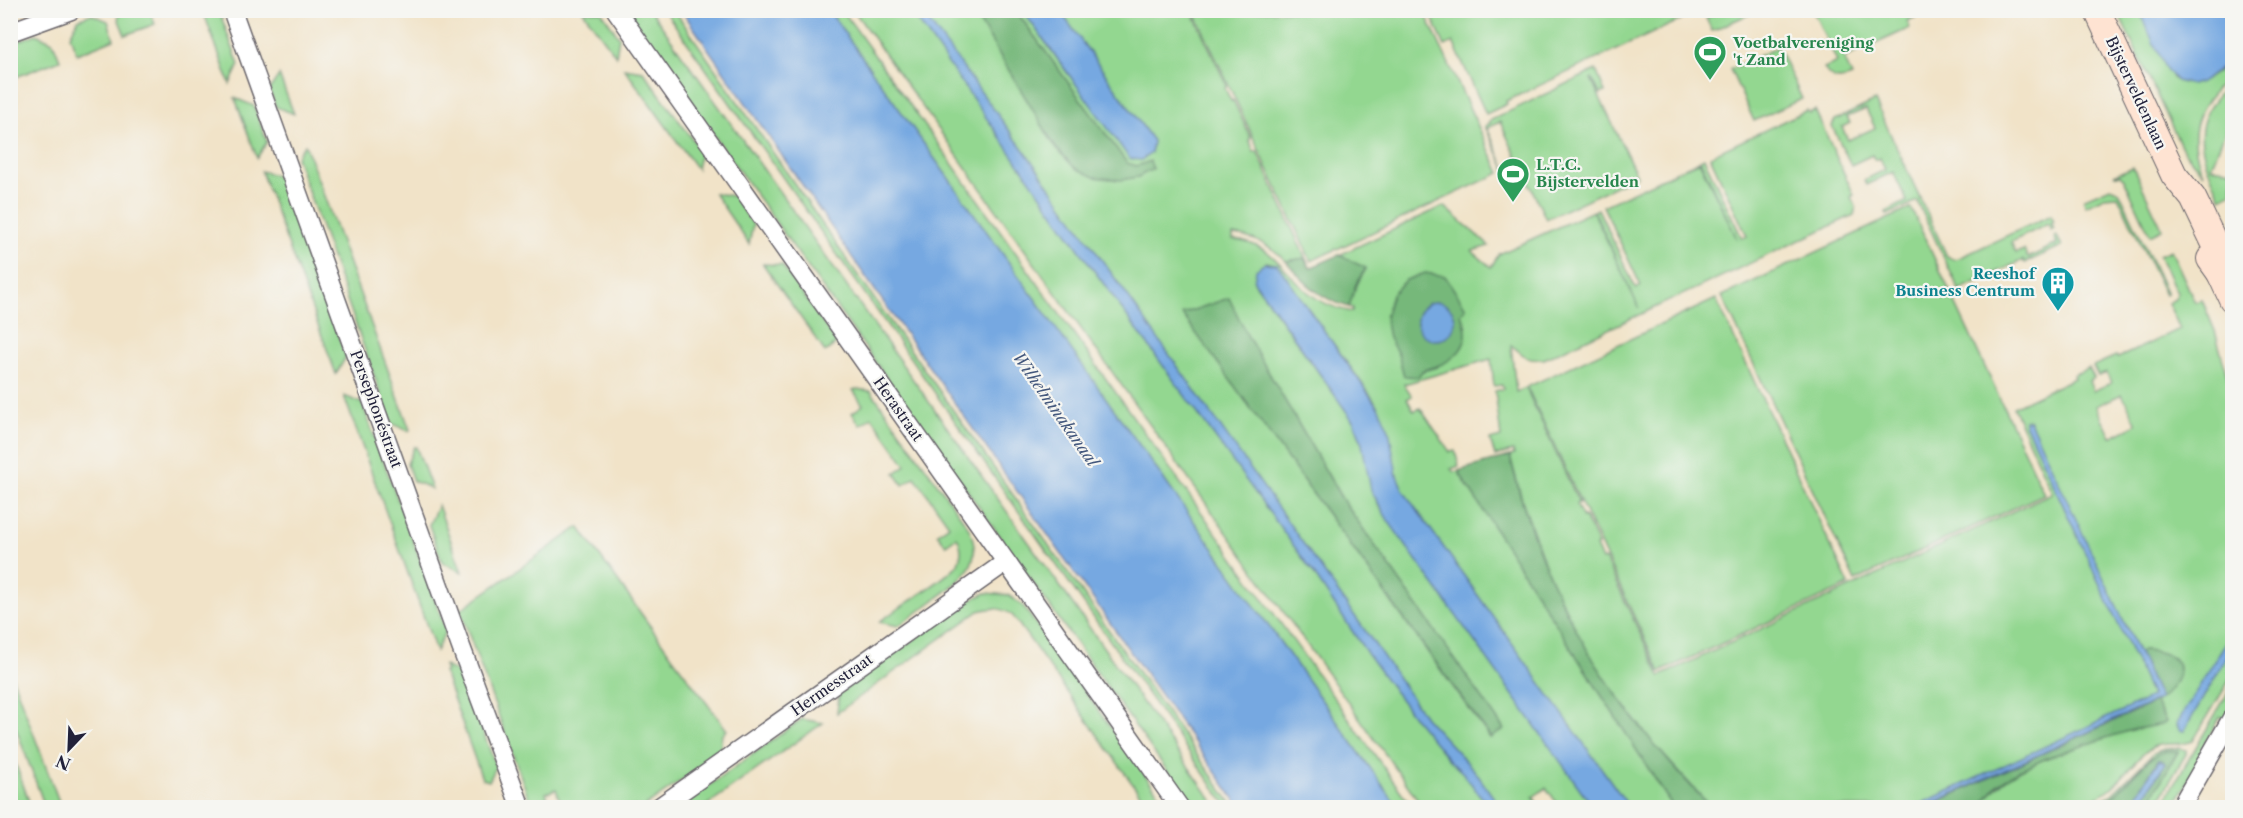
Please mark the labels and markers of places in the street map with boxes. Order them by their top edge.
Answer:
place label: Voetbalvereniging 't Zand [1732,33,1874,69]
sports icon: Voetbalvereniging 't Zand [1692,34,1728,81]
place label: L.T.C. Bijstervelden [1536,155,1640,191]
sports icon: L.T.C. Bijstervelden [1495,156,1531,203]
place label: Reeshof Business Centrum [1895,264,2038,300]
building icon: Reeshof Business Centrum [2040,265,2076,312]

